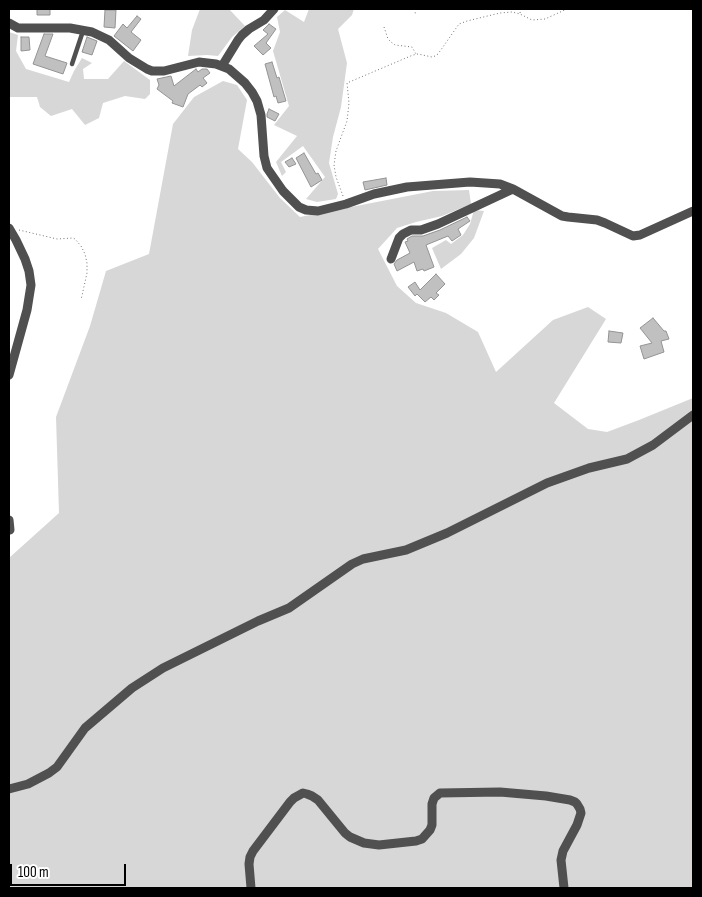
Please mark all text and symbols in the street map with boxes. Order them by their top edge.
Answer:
scale bar [12,854,129,886]
text: 100 m [18,863,49,882]

